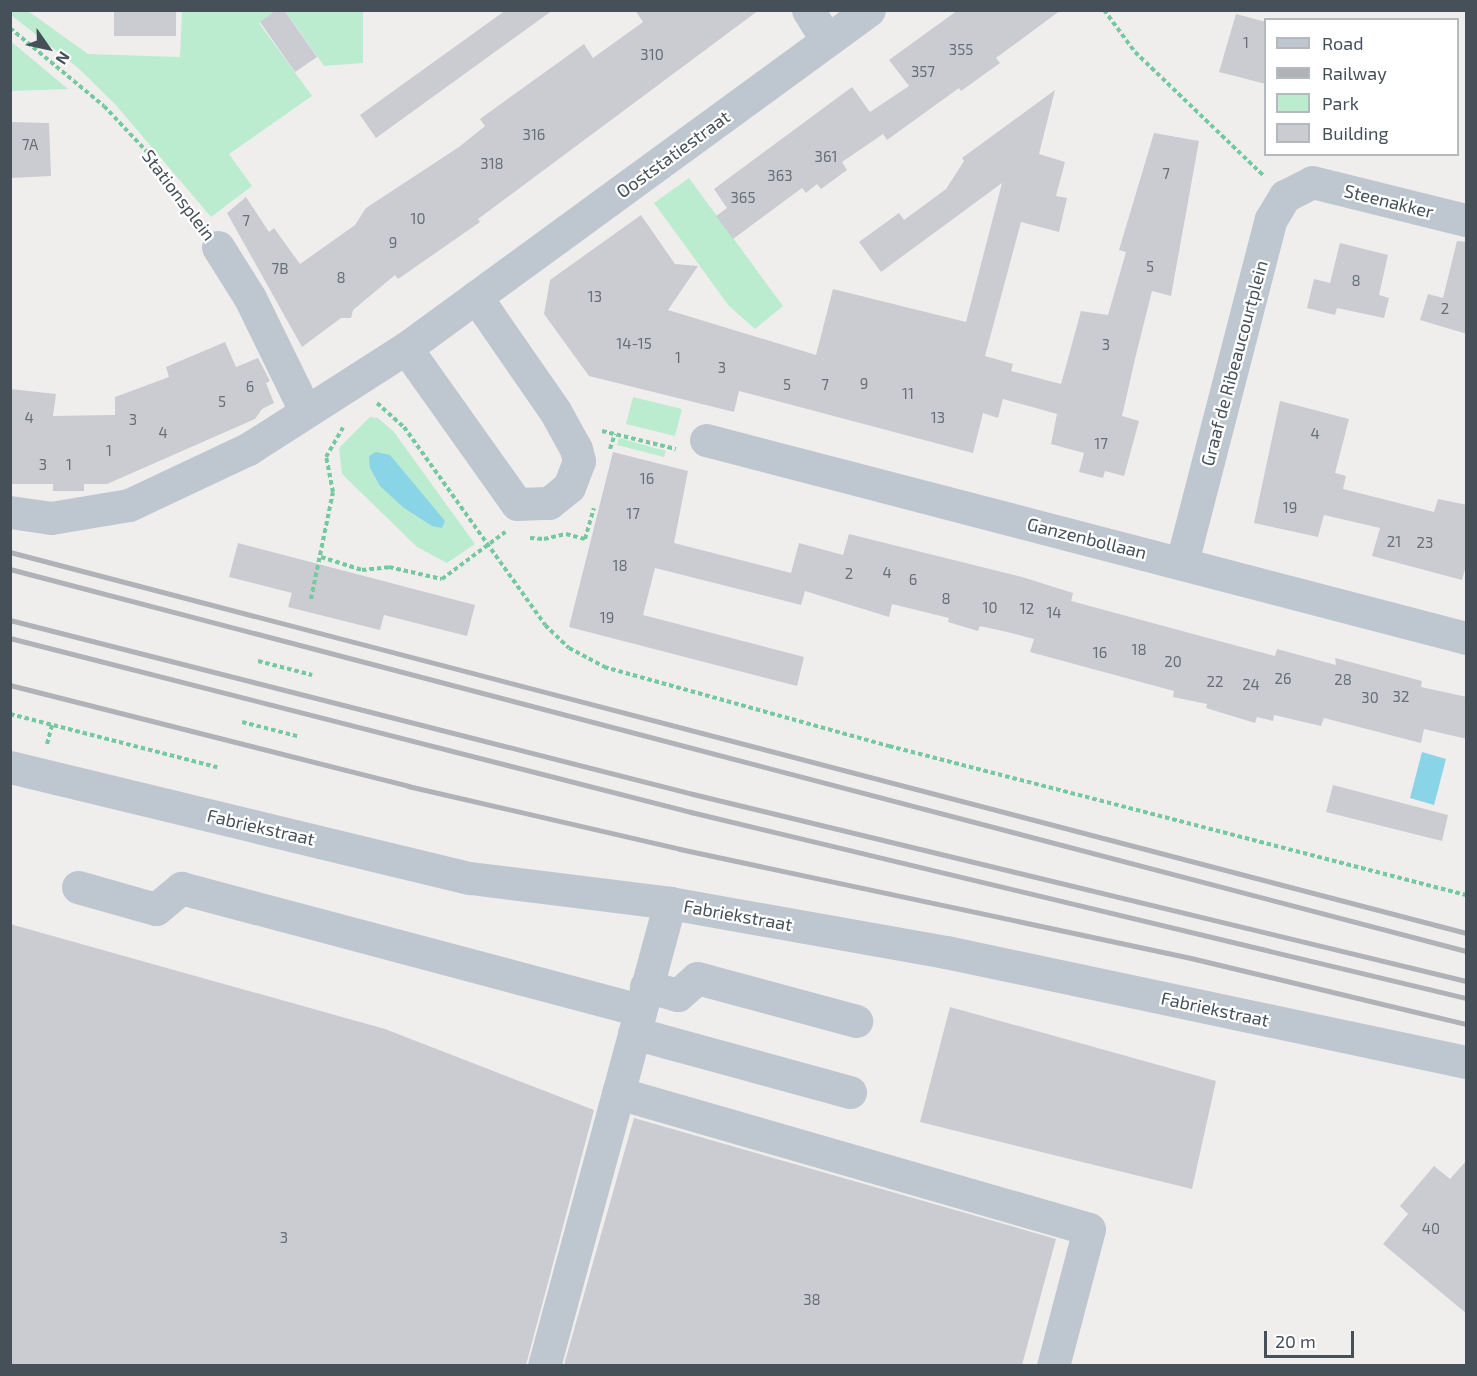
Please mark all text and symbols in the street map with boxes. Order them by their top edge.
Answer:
north arrow [18,18,78,78]
legend [1264,18,1459,156]
text: Road [1322,32,1363,54]
house number: 1 [1243,34,1249,52]
house number: 355 [949,41,973,59]
house number: 310 [640,46,664,64]
text: N [52,48,74,68]
text: Railway [1322,62,1387,84]
house number: 357 [911,63,935,81]
text: Park [1322,92,1359,114]
street label: Ooststatiestraat [612,106,734,202]
text: Building [1322,122,1389,144]
house number: 316 [523,126,545,144]
house number: 7A [22,136,38,154]
street label: Stationsplein [138,145,220,245]
house number: 361 [815,148,837,166]
house number: 318 [480,155,504,173]
house number: 7 [1162,165,1170,183]
house number: 363 [767,167,793,185]
street label: Steenakker [1342,179,1436,223]
house number: 365 [731,189,755,207]
house number: 10 [410,210,426,228]
house number: 7 [242,212,250,230]
house number: 9 [389,234,397,252]
house number: 5 [1146,258,1154,276]
street label: Graaf de Ribeaucourtplein [1196,258,1272,468]
house number: 7B [272,260,288,278]
house number: 8 [336,269,346,287]
house number: 8 [1351,272,1361,290]
house number: 13 [588,288,602,306]
house number: 2 [1441,300,1449,318]
house number: 14-15 [616,335,652,353]
house number: 3 [1102,336,1110,354]
house number: 1 [675,349,681,367]
house number: 3 [718,359,726,377]
house number: 9 [860,375,868,393]
house number: 5 [783,376,791,394]
house number: 7 [821,376,829,394]
house number: 6 [246,378,254,396]
house number: 11 [902,385,914,403]
house number: 5 [218,393,226,411]
house number: 4 [24,409,34,427]
house number: 13 [931,409,945,427]
house number: 3 [129,411,137,429]
house number: 4 [158,424,168,442]
house number: 4 [1310,425,1320,443]
house number: 17 [1094,435,1108,453]
house number: 1 [106,442,112,460]
house number: 3 [39,456,47,474]
house number: 1 [66,456,72,474]
house number: 16 [640,470,654,488]
house number: 19 [1283,499,1297,517]
house number: 17 [626,505,640,523]
street label: Ganzenbollaan [1025,513,1149,563]
house number: 21 [1387,533,1401,551]
house number: 23 [1417,534,1433,552]
house number: 18 [612,557,628,575]
house number: 4 [882,564,892,582]
house number: 2 [845,565,853,583]
house number: 6 [909,571,917,589]
house number: 8 [941,590,951,608]
house number: 10 [982,599,998,617]
house number: 12 [1020,600,1034,618]
house number: 14 [1046,604,1062,622]
house number: 19 [600,609,614,627]
house number: 18 [1131,641,1147,659]
house number: 16 [1093,644,1107,662]
house number: 20 [1164,653,1182,671]
house number: 26 [1274,670,1292,688]
house number: 28 [1334,671,1352,689]
house number: 22 [1207,673,1223,691]
house number: 24 [1242,676,1260,694]
house number: 32 [1393,688,1409,706]
house number: 30 [1361,689,1379,707]
street label: Fabriekstraat [205,804,317,850]
street label: Fabriekstraat [682,895,794,935]
street label: Fabriekstraat [1159,987,1271,1031]
house number: 40 [1422,1220,1440,1238]
house number: 3 [280,1229,288,1247]
house number: 38 [803,1291,821,1309]
scale bar [1267,1319,1357,1357]
text: 20 m [1275,1330,1316,1352]

